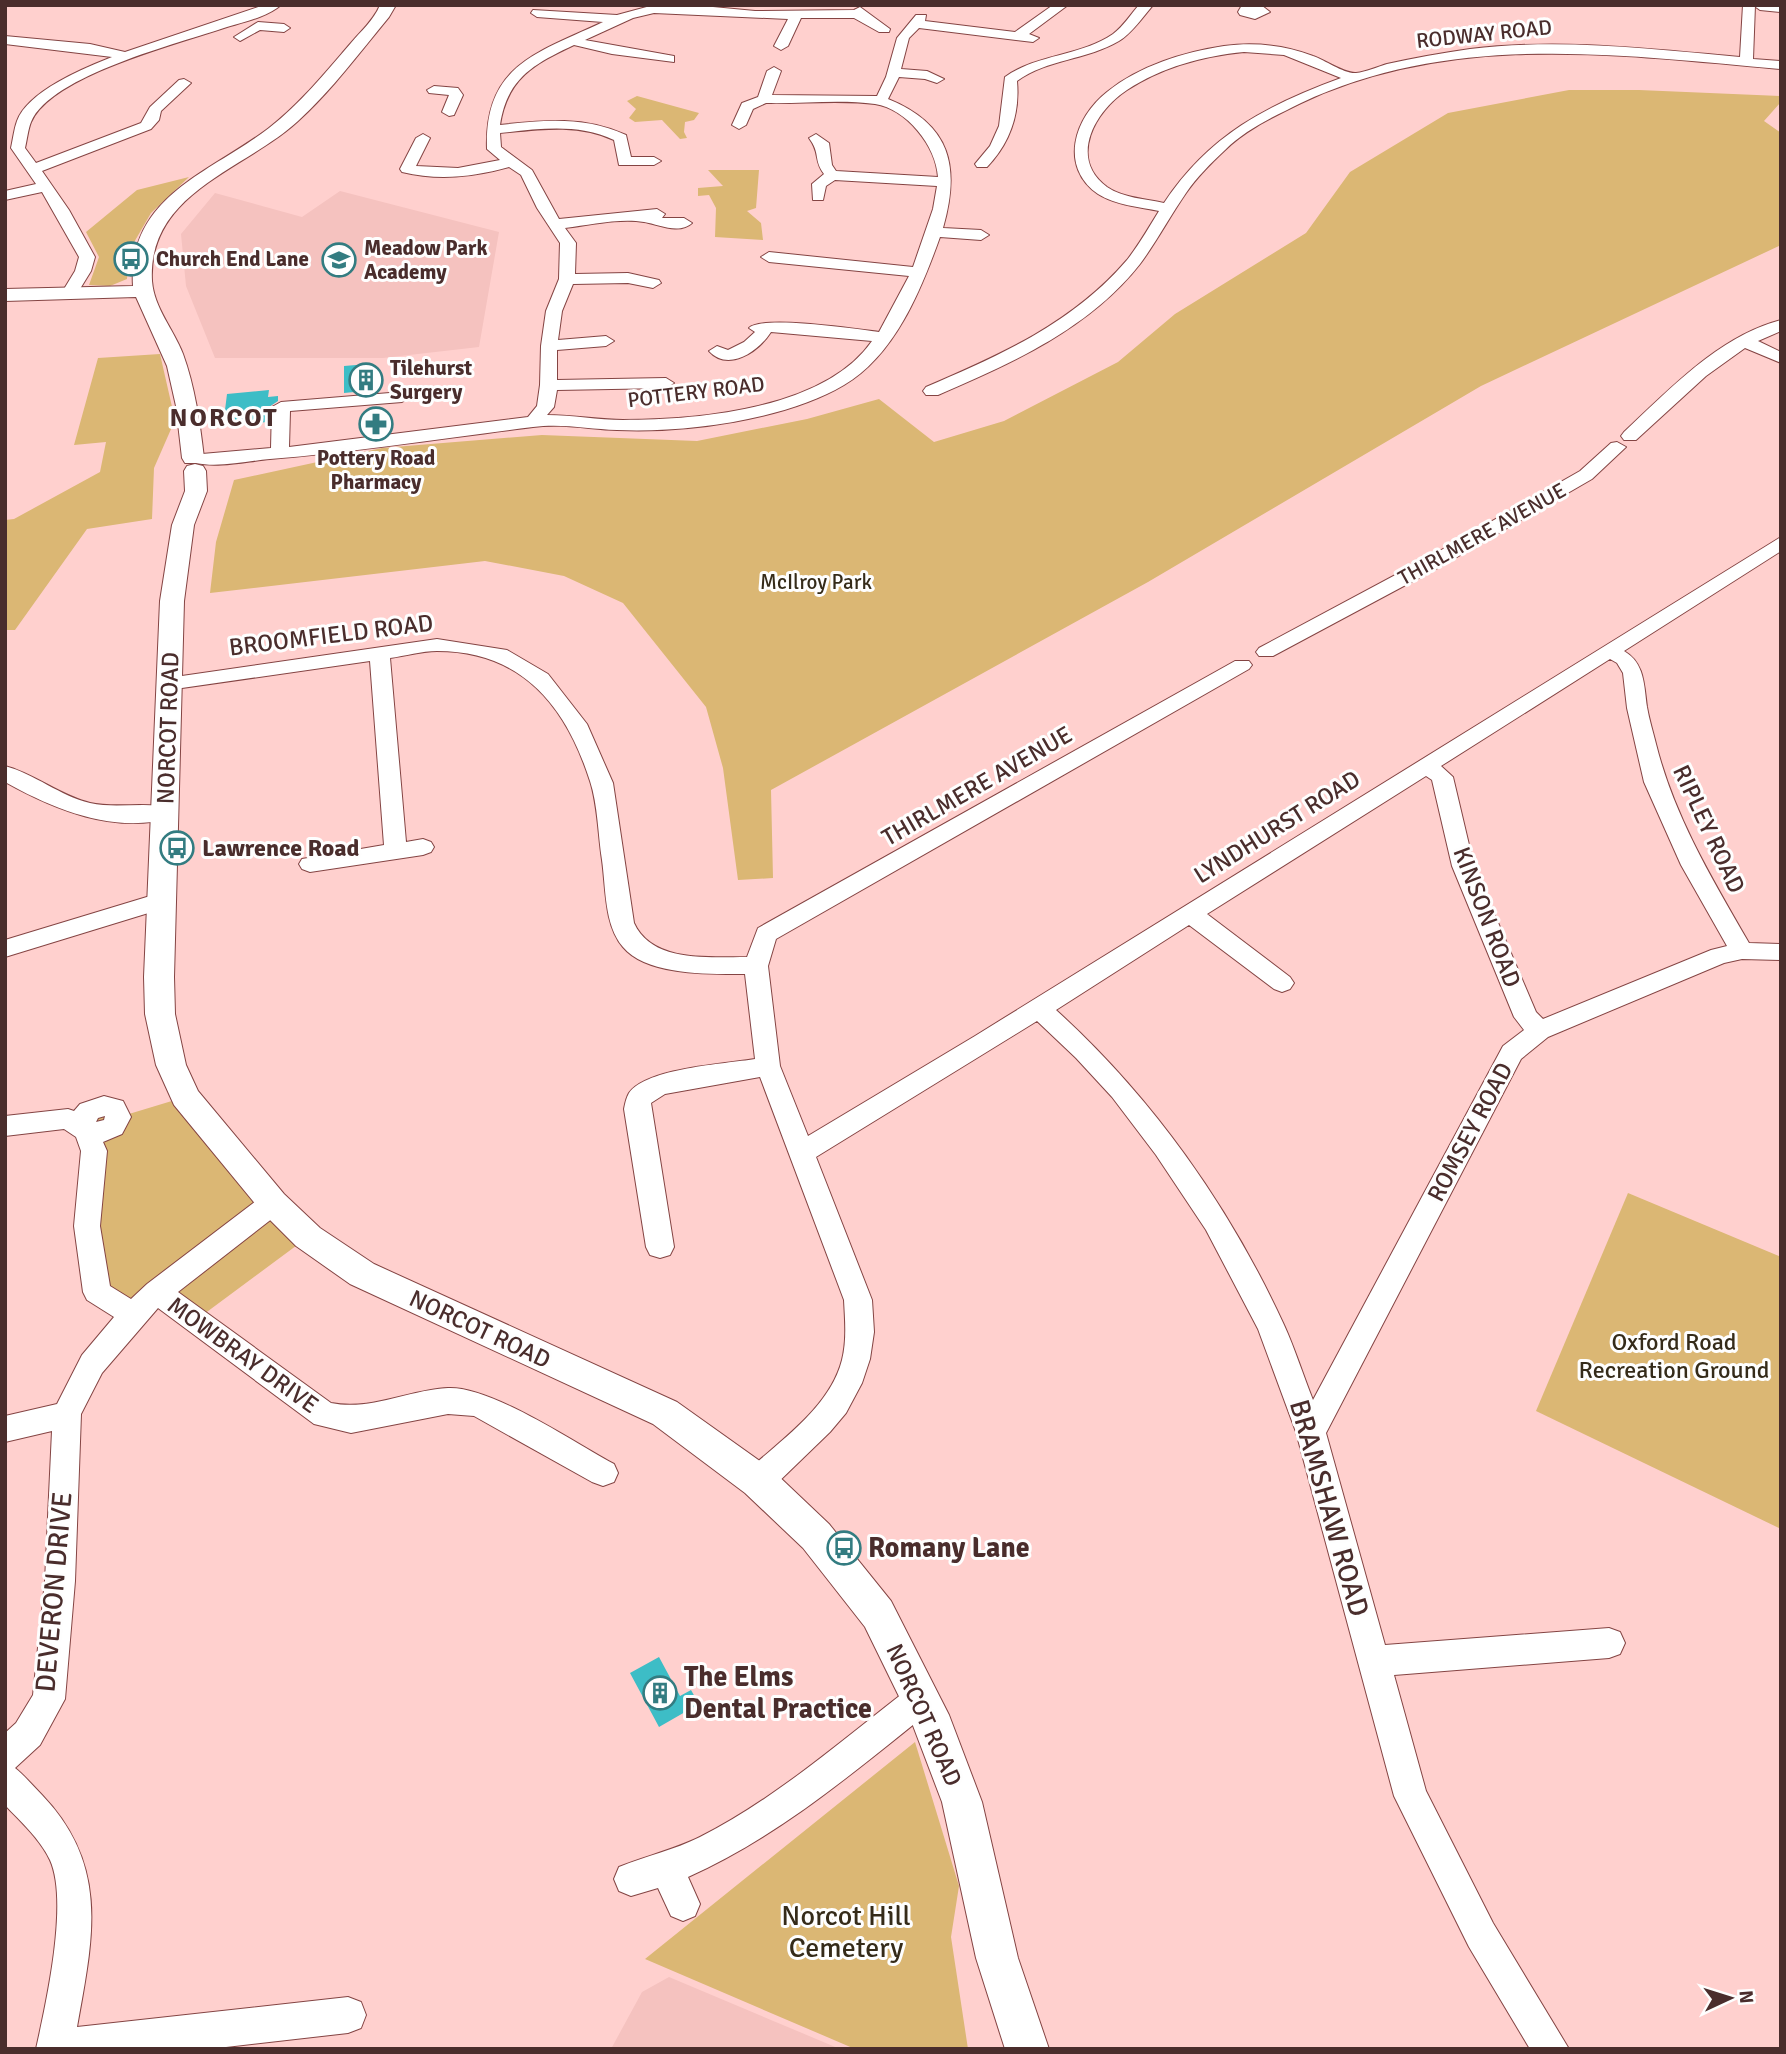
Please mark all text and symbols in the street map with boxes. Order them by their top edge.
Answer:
street label: RODWAY ROAD [1415,14,1553,54]
place label: Meadow Park Academy [364,235,487,285]
bus stop icon: Church End Lane [112,240,150,278]
school or university icon: Meadow Park Academy [320,241,358,279]
place label: Church End Lane [156,246,309,272]
place label: Tilehurst Surgery [390,355,472,405]
building icon: Tilehurst Surgery [347,361,385,399]
street label: POTTERY ROAD [626,371,766,413]
district label: NORCOT [170,402,278,434]
pharmacy icon: Pottery Road Pharmacy [357,405,395,443]
place label: Pottery Road Pharmacy [317,445,435,495]
street label: THIRLMERE AVENUE [1394,477,1570,591]
park label: McIlroy Park [760,569,872,595]
street label: BROOMFIELD ROAD [227,608,435,662]
street label: NORCOT ROAD [150,651,186,805]
street label: THIRLMERE AVENUE [877,719,1077,853]
street label: RIPLEY ROAD [1666,760,1752,898]
street label: LYNDHURST ROAD [1188,764,1366,890]
bus stop icon: Lawrence Road [158,829,196,867]
place label: Lawrence Road [202,833,360,863]
street label: KINSON ROAD [1446,843,1528,991]
street label: ROMSEY ROAD [1421,1057,1519,1207]
street label: NORCOT ROAD [405,1283,555,1375]
street label: MOWBRAY DRIVE [162,1290,324,1420]
park label: Oxford Road Recreation Ground [1579,1327,1769,1385]
street label: BRAMSHAW ROAD [1282,1396,1376,1620]
street label: DEVERON DRIVE [28,1490,80,1694]
bus stop icon: Romany Lane [825,1529,863,1567]
place label: Romany Lane [868,1531,1030,1565]
street label: NORCOT ROAD [879,1639,969,1791]
place label: The Elms Dental Practice [684,1660,872,1726]
building icon: The Elms Dental Practice [641,1674,679,1712]
park label: Norcot Hill Cemetery [781,1899,911,1965]
north arrow [1695,1963,1765,2033]
text: N [1734,1989,1758,2004]

